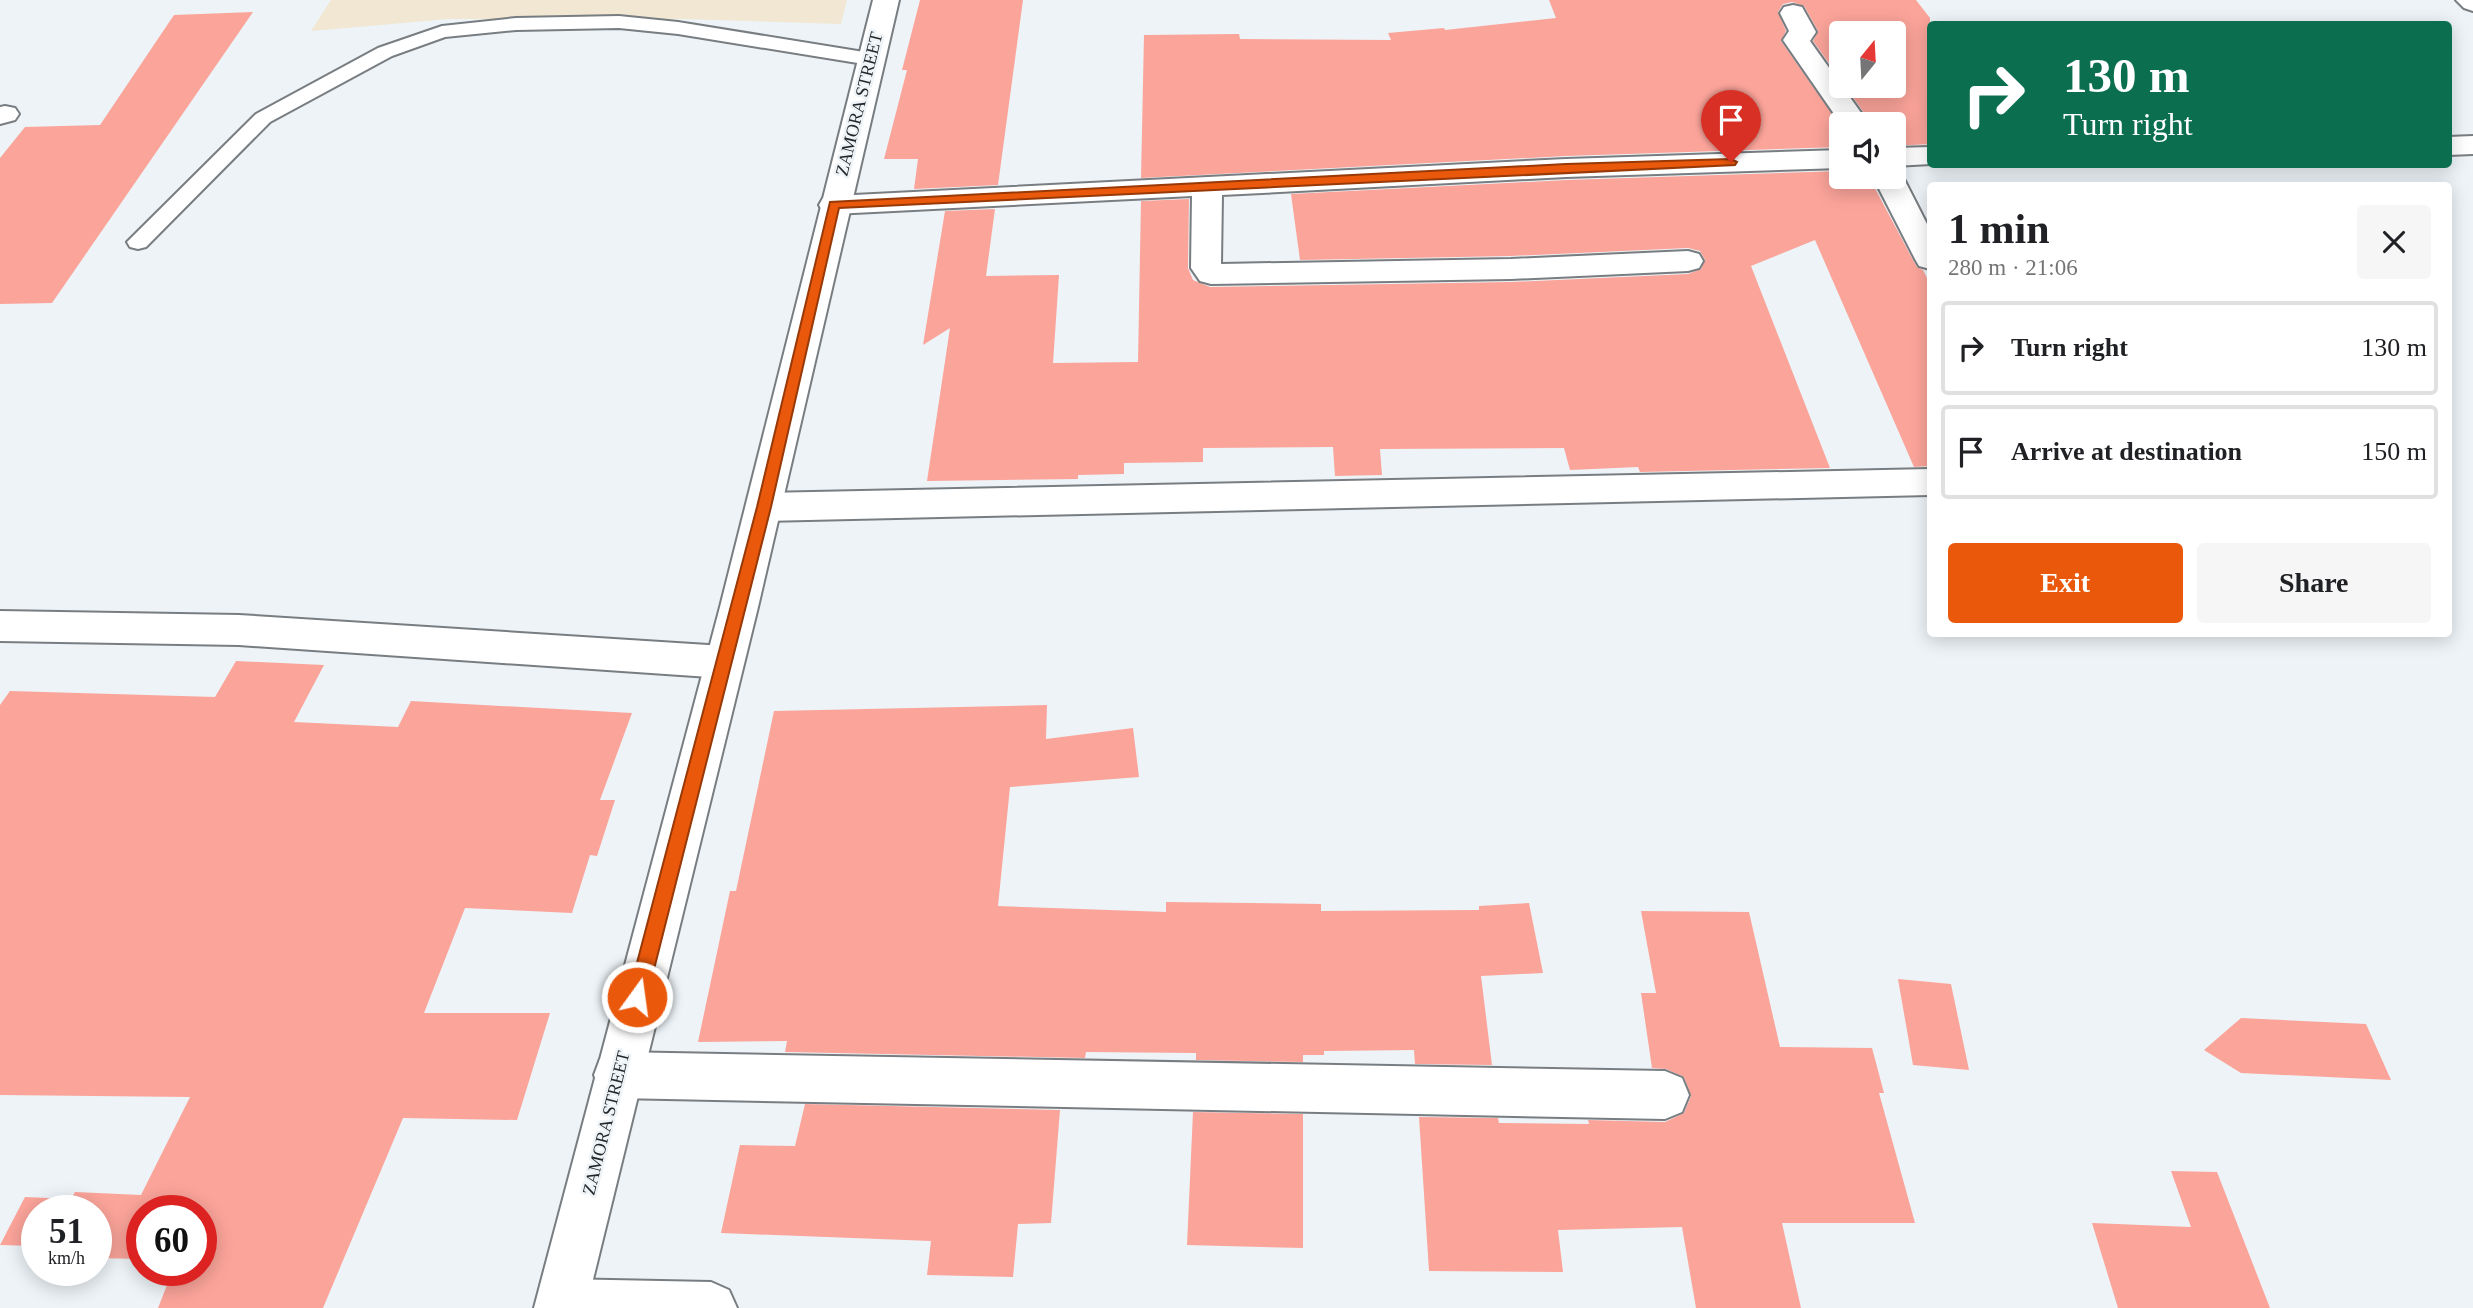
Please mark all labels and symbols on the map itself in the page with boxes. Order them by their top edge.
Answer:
north arrow [1829,21,1906,98]
street label: ZAMORA STREET [831,30,887,178]
pin [1701,90,1761,162]
position arrow [600,960,674,1034]
street label: ZAMORA STREET [578,1049,634,1197]
speed limit sign: 60 [126,1195,217,1286]

